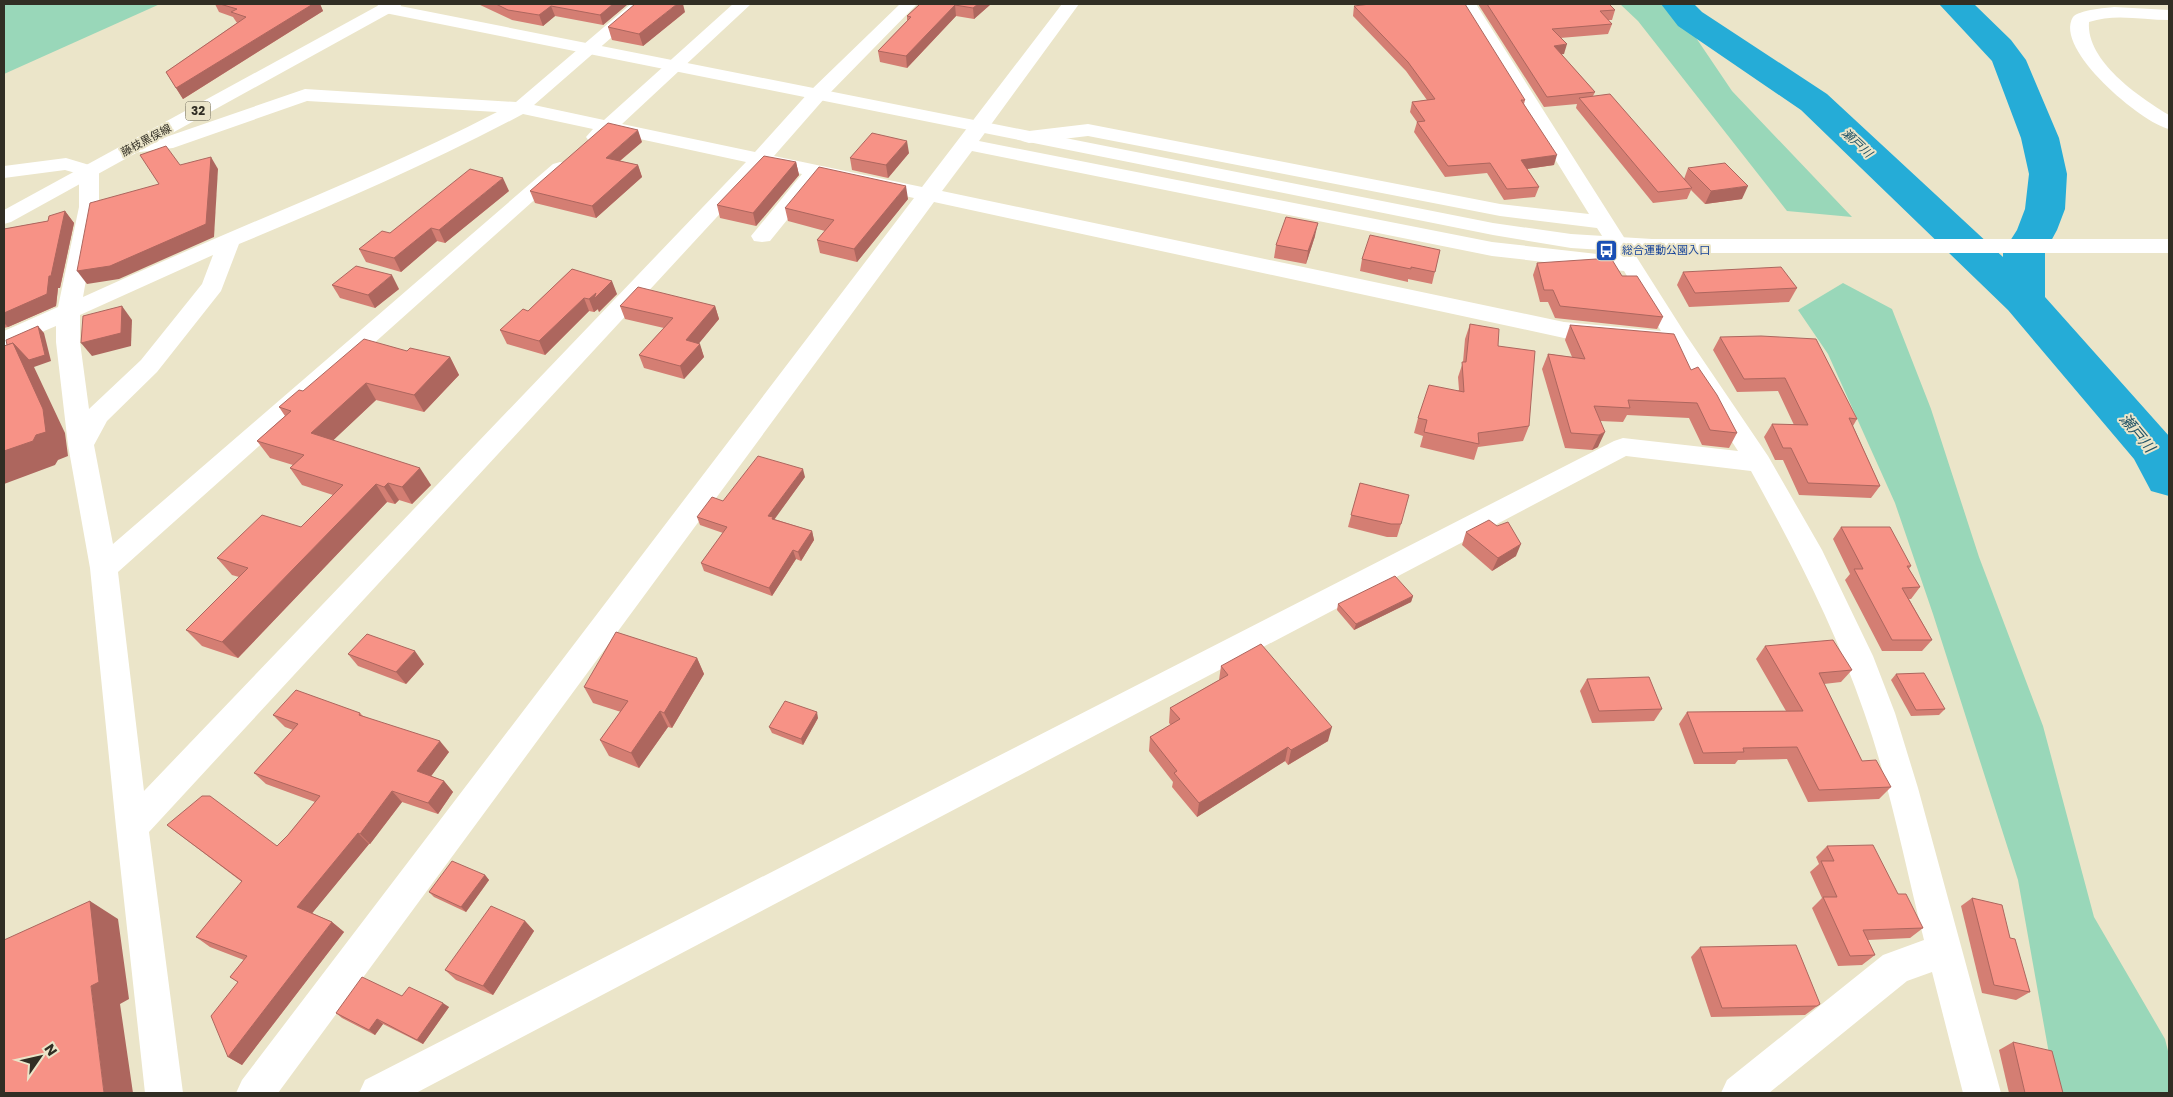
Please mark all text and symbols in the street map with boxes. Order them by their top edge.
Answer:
road number: 32 [186,102,210,120]
street label: 藤枝黒俣線 [118,120,174,160]
water label: 瀬戸川 [1838,124,1878,162]
bus stop icon: 総合運動公園入口 [1594,238,1618,262]
place label: 総合運動公園入口 [1622,242,1710,258]
water label: 瀬戸川 [2115,409,2161,458]
north arrow [15,1032,65,1082]
text: N [40,1040,62,1060]

